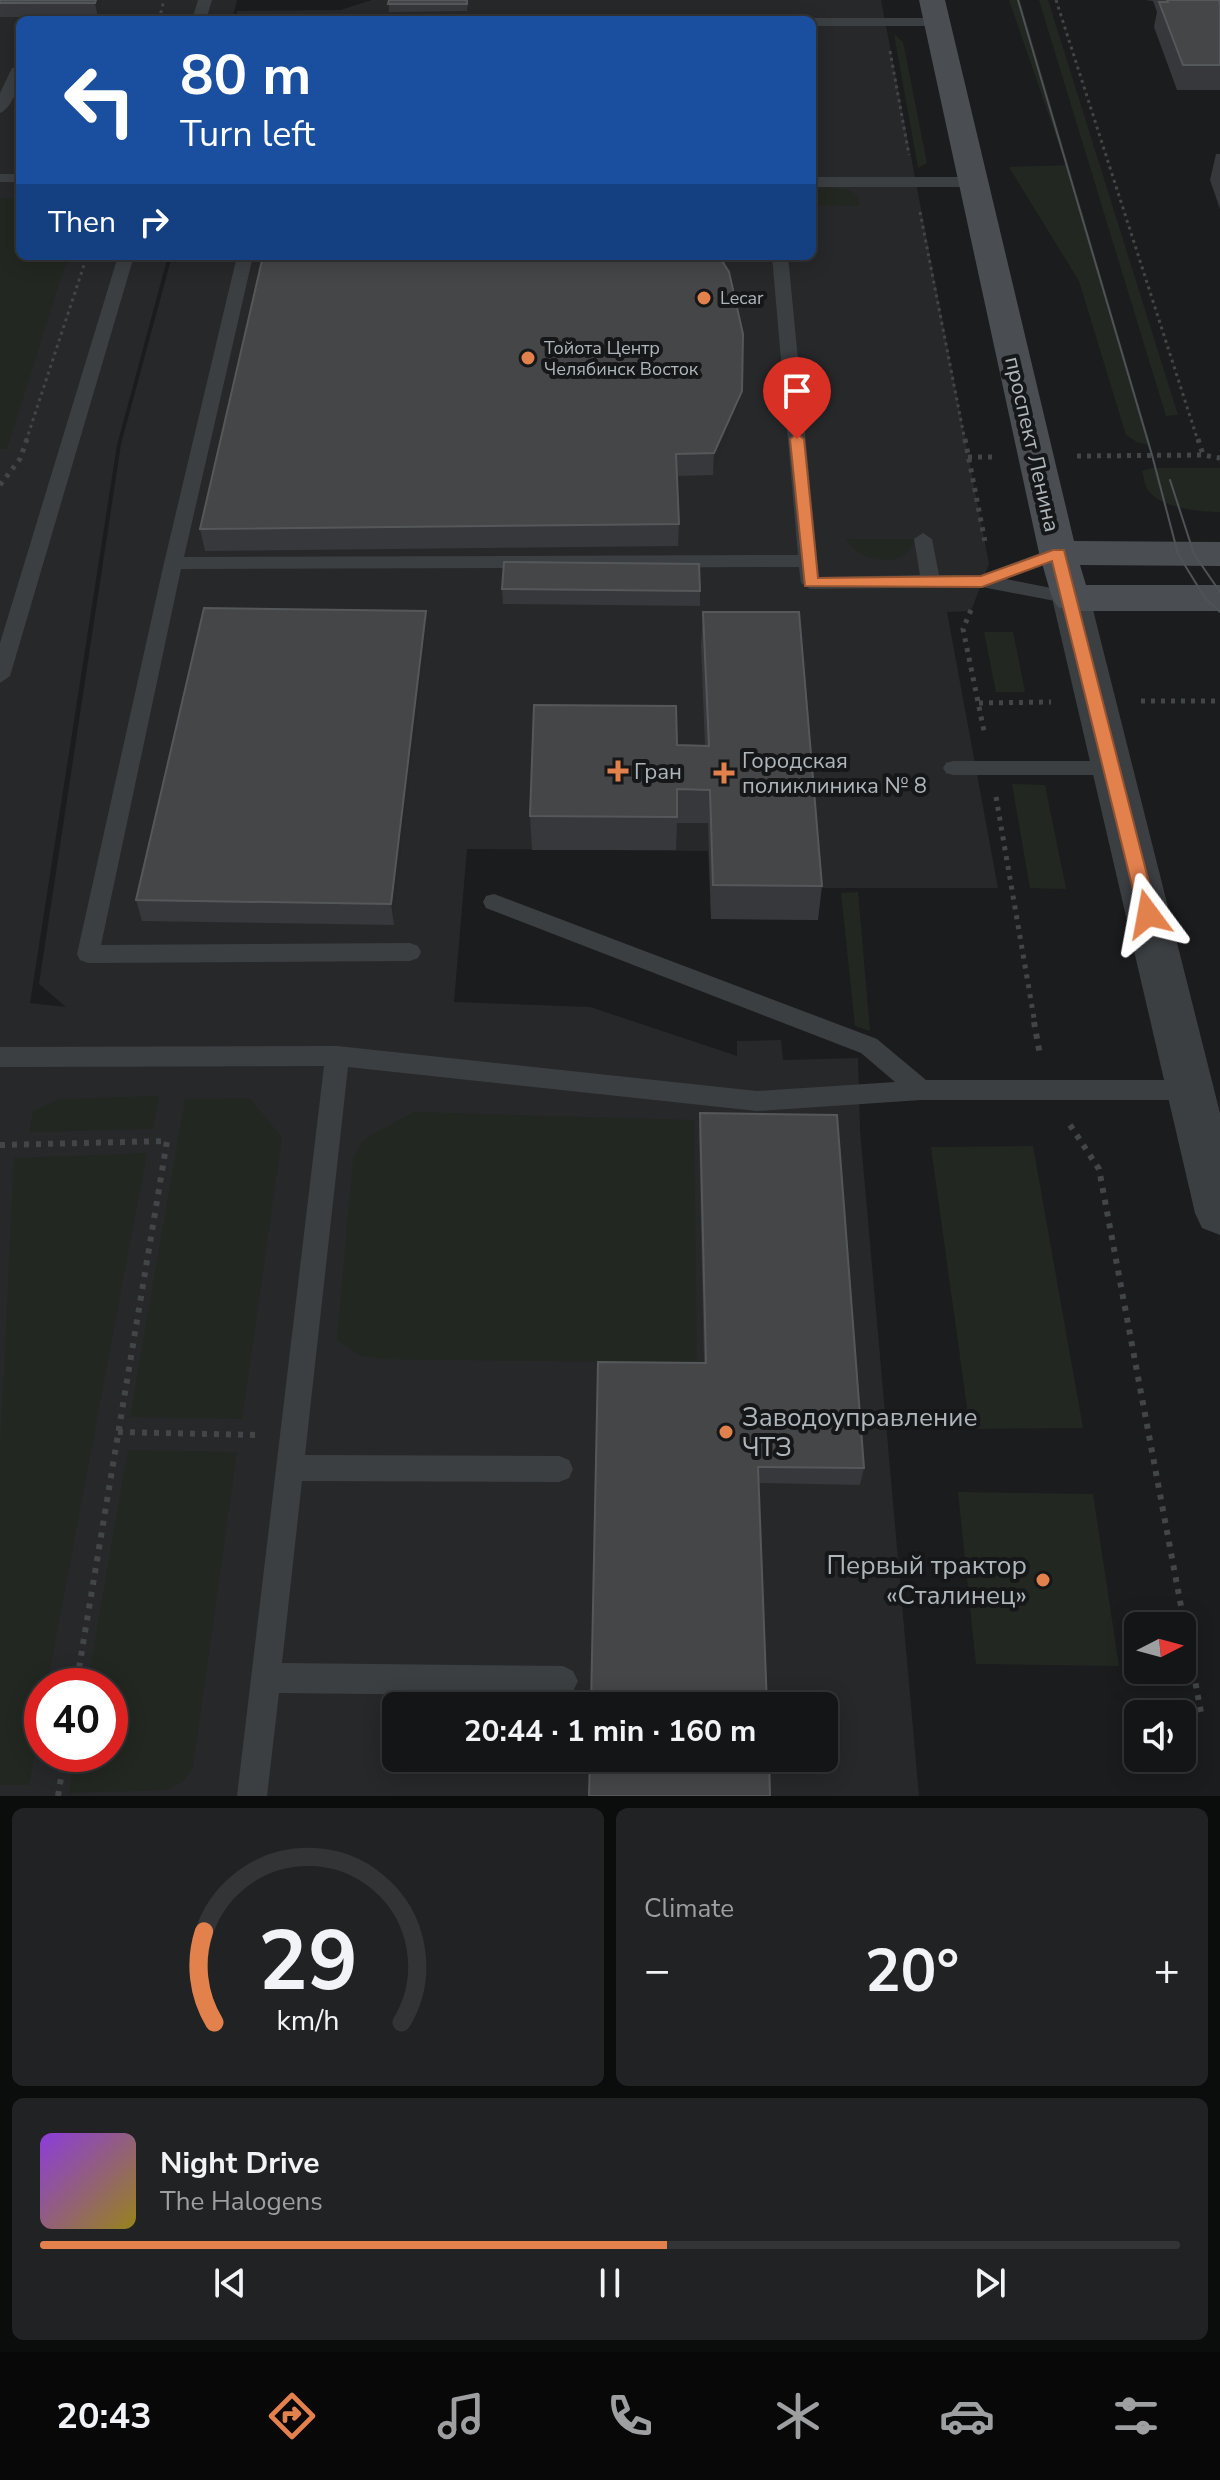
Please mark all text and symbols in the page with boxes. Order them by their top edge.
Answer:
text: 80 m [180,37,311,114]
icon: left [48,48,152,152]
text: Turn left [180,110,315,159]
icon: right [132,200,176,244]
text: Then [48,202,116,243]
place label: Lecar [720,286,764,310]
marker: Lecar [695,289,713,307]
place label: Тойота Центр Челябинск Восток [544,336,699,381]
marker: Тойота Центр Челябинск Восток [519,349,537,367]
street label: проспект Ленина [997,354,1067,535]
pin [763,357,831,439]
icon: arrive [775,369,819,413]
place label: Городская поликлиника № 8 [742,746,927,801]
place label: Гран [634,757,682,787]
marker: Гран [609,762,627,780]
marker: Городская поликлиника № 8 [713,762,735,784]
position arrow [1106,872,1190,956]
place label: Заводоуправление ЧТЗ [742,1400,978,1465]
marker: Заводоуправление ЧТЗ [717,1423,735,1441]
place label: Первый трактор «Сталинец» [826,1548,1027,1613]
marker: Первый трактор «Сталинец» [1034,1571,1052,1589]
north arrow [1124,1612,1196,1684]
map controls [1124,1612,1196,1772]
speed limit sign: 40 [24,1668,128,1772]
button: sound [1124,1700,1196,1772]
text: 20:44 · 1 min · 160 m [464,1711,756,1752]
text: Climate [644,1891,734,1926]
text: 29 [258,1905,358,2018]
text: 20° [865,1930,959,2012]
text: − [644,1941,670,2001]
text: + [1154,1941,1180,2001]
text: km/h [277,2001,339,2040]
text: Night Drive [160,2143,319,2184]
text: The Halogens [160,2184,323,2219]
icon: previous [208,2261,252,2305]
icon: pause [588,2261,632,2305]
icon: next [968,2261,1012,2305]
icon: directions [264,2388,320,2444]
icon: music [433,2388,489,2444]
icon: phone [602,2388,658,2444]
icon: climate [770,2388,826,2444]
icon: car [939,2388,995,2444]
icon: filters [1108,2388,1164,2444]
text: 20:43 [56,2392,152,2441]

